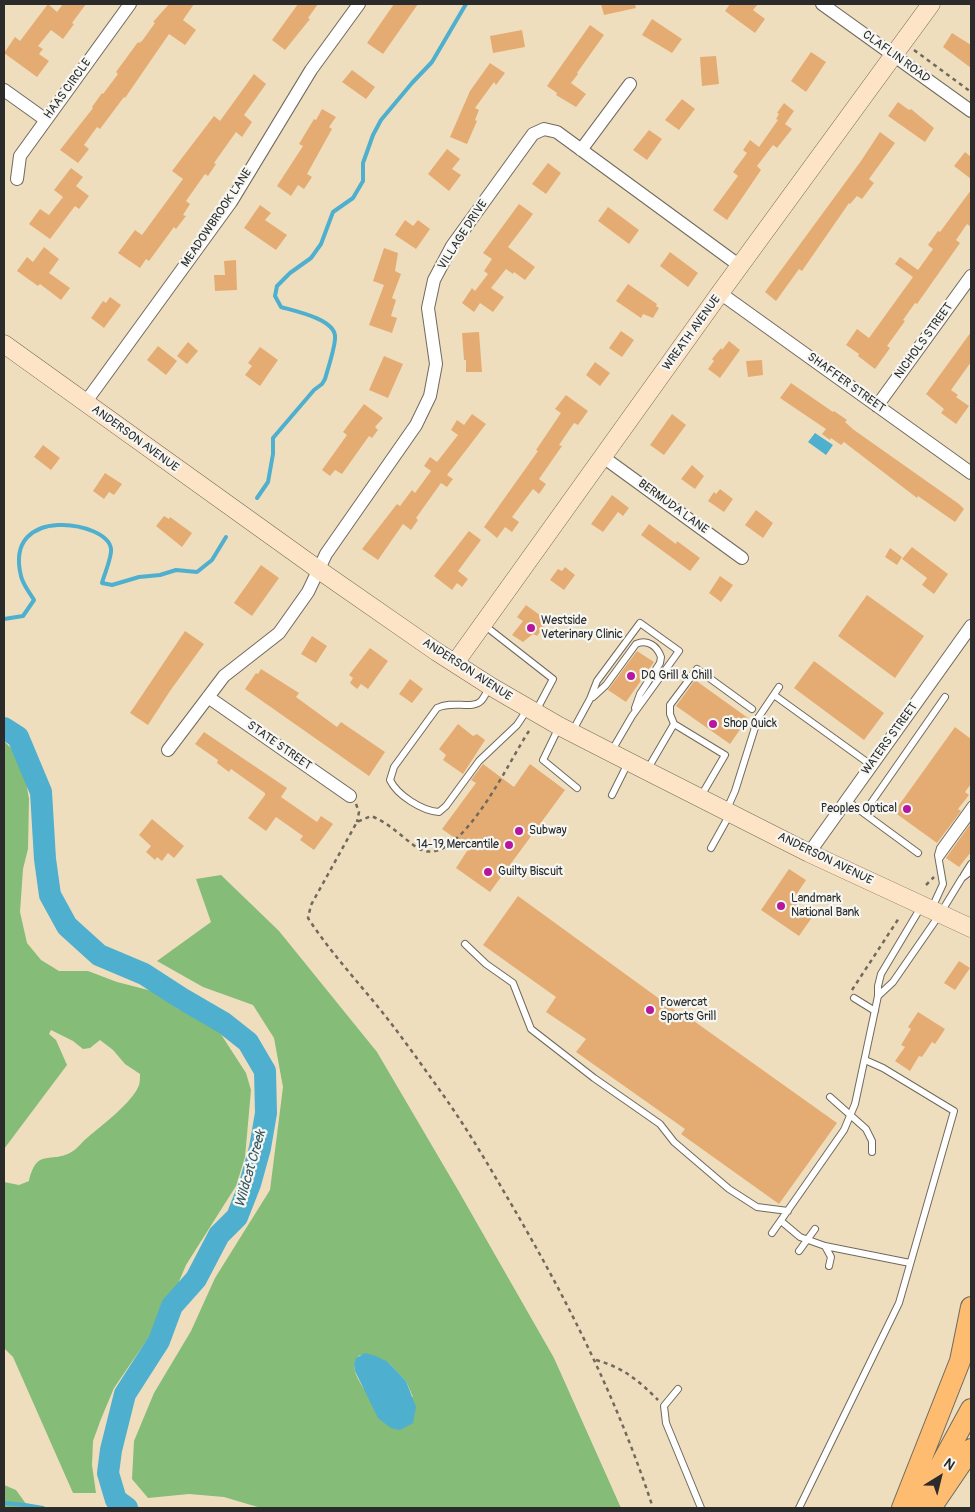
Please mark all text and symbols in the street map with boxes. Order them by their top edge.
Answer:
street label: CLAFLIN ROAD [859,28,933,86]
street label: HAAS CIRCLE [41,56,95,122]
street label: MEADOWBROOK LANE [179,166,255,270]
street label: VILLAGE DRIVE [435,198,491,272]
street label: WREATH AVENUE [660,293,724,373]
street label: NICHOLS STREET [892,300,956,382]
street label: SHAFFER STREET [804,350,888,416]
street label: ANDERSON AVENUE [89,403,181,475]
street label: BERMUDA LANE [635,477,711,537]
place label: Westside Veterinary Clinic [541,614,623,642]
marker: Westside Veterinary Clinic [525,622,537,634]
street label: ANDERSON AVENUE [419,636,515,704]
place label: DQ Grill & Chill [641,669,712,683]
marker: DQ Grill & Chill [625,670,637,682]
street label: WATERS STREET [859,700,921,778]
place label: Shop Quick [723,717,777,731]
street label: STATE STREET [244,718,314,774]
marker: Shop Quick [707,718,719,730]
place label: Peoples Optical [821,802,897,816]
marker: Peoples Optical [901,803,913,815]
place label: Subway [529,824,567,838]
marker: Subway [513,825,525,837]
street label: ANDERSON AVENUE [775,830,875,888]
place label: 14-19 Mercantile [416,838,499,852]
marker: 14-19 Mercantile [503,839,515,851]
place label: Guilty Biscuit [498,865,563,879]
marker: Guilty Biscuit [482,866,494,878]
place label: Landmark National Bank [791,892,859,920]
marker: Landmark National Bank [775,900,787,912]
place label: Powercat Sports Grill [660,996,716,1024]
marker: Powercat Sports Grill [644,1004,656,1016]
water label: Wildcat Creek [232,1128,270,1210]
north arrow [915,1452,965,1502]
text: N [940,1455,958,1474]

